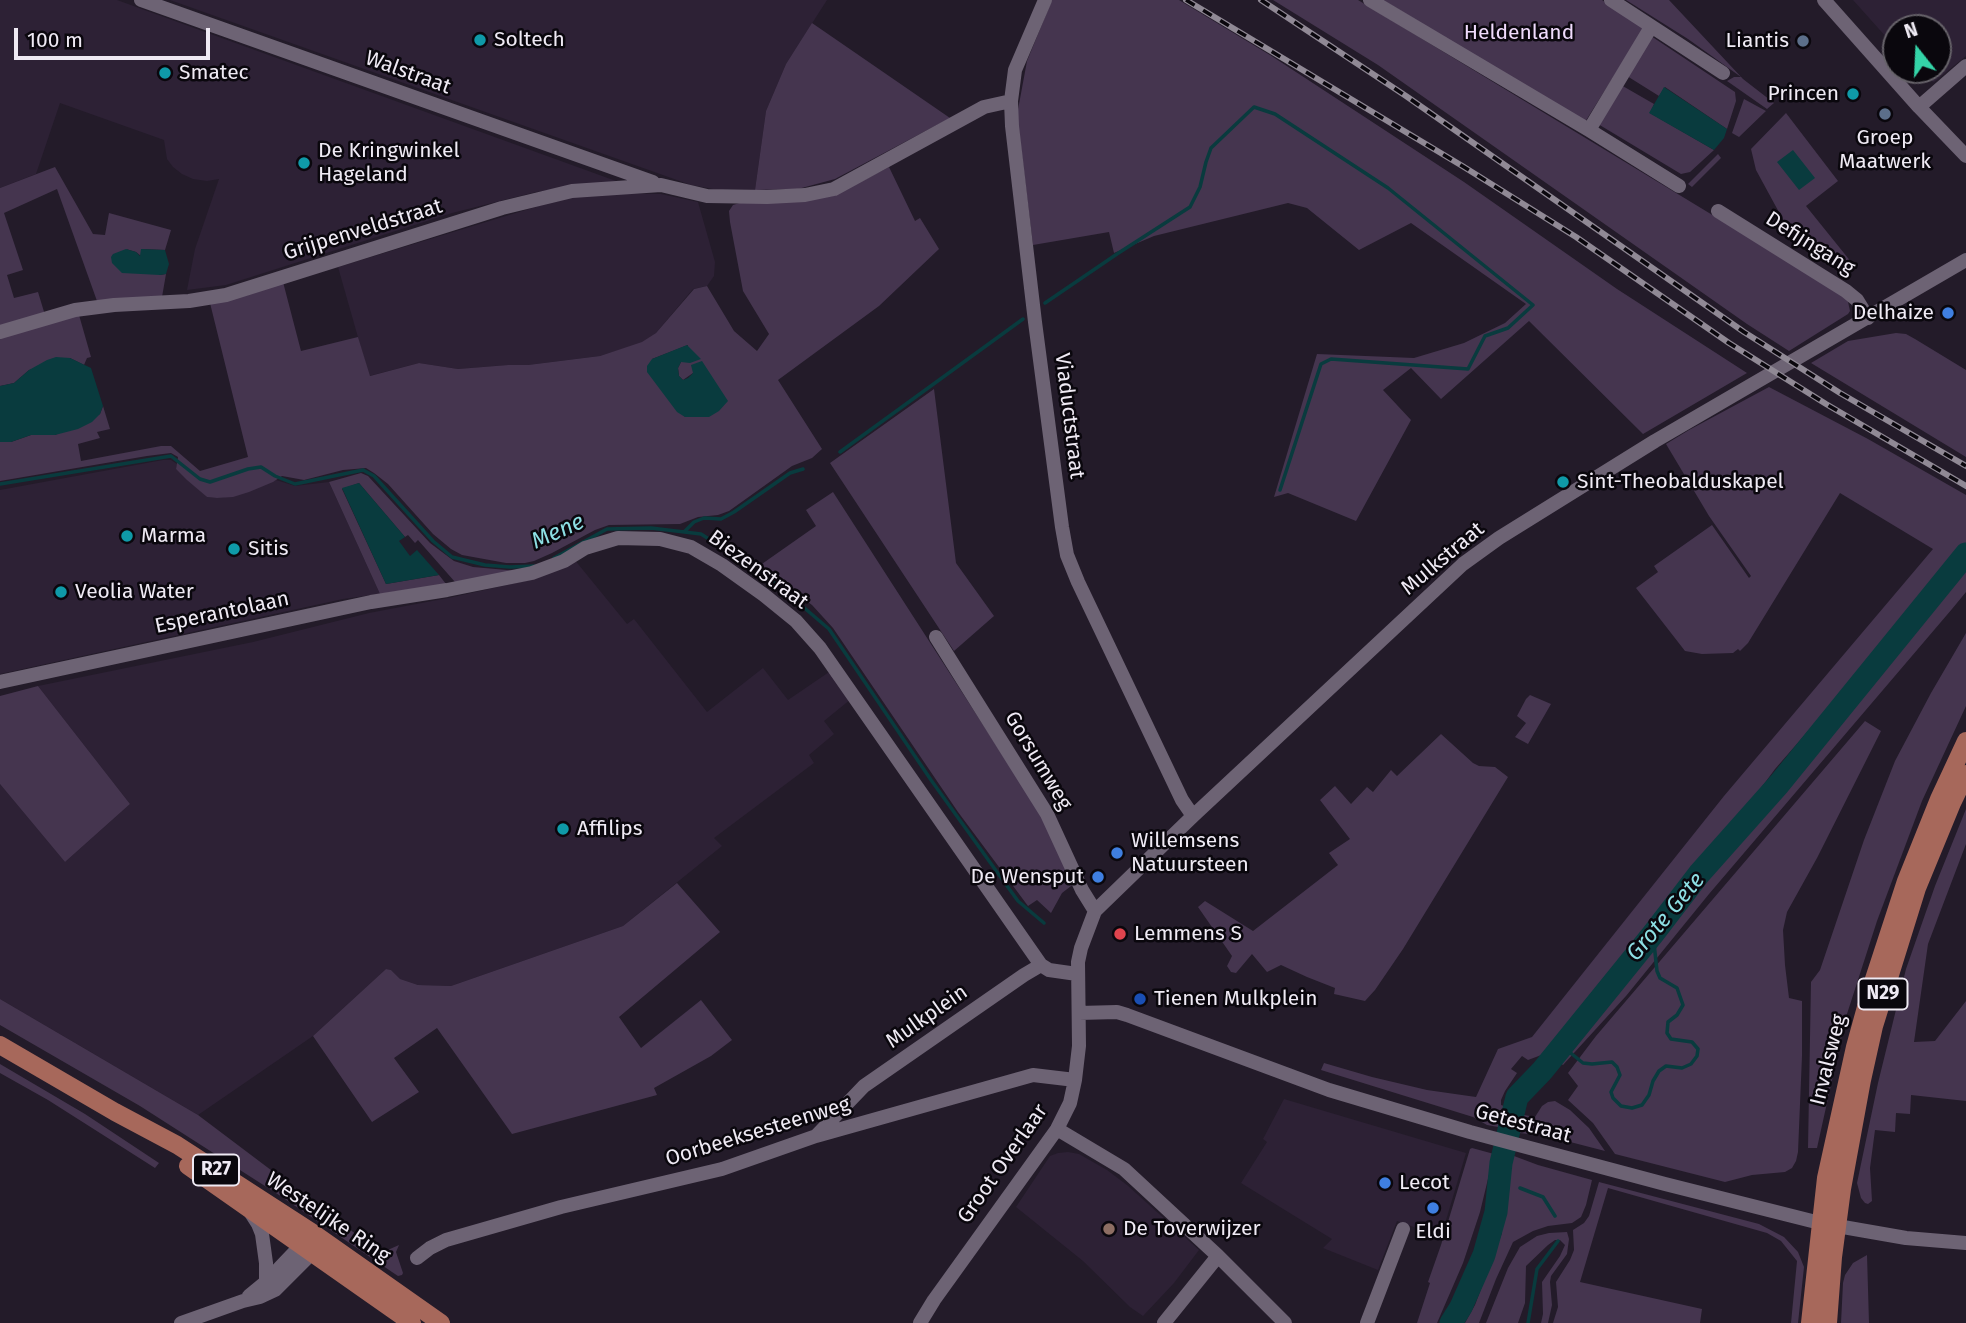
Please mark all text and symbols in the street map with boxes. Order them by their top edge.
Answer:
scale bar [18,14,214,58]
north arrow [1882,14,1952,84]
text: N [1901,18,1921,43]
park label: Heldenland [1464,20,1574,46]
text: 100 m [27,27,83,53]
place label: Soltech [494,27,565,53]
place label: Liantis [1726,28,1789,54]
marker: Soltech [472,32,488,48]
marker: Liantis [1795,33,1811,49]
street label: Walstraat [362,46,454,100]
place label: Smatec [179,60,249,86]
marker: Smatec [157,65,173,81]
place label: Princen [1768,81,1839,107]
marker: Princen [1845,86,1861,102]
marker: Groep Maatwerk [1877,106,1893,122]
place label: Groep Maatwerk [1839,125,1931,175]
place label: De Kringwinkel Hageland [318,138,460,188]
marker: De Kringwinkel Hageland [296,155,312,171]
street label: Grijpenveldstraat [281,194,445,266]
street label: Defijngang [1761,207,1859,281]
place label: Delhaize [1853,300,1934,326]
marker: Delhaize [1940,305,1956,321]
street label: Viaductstraat [1049,352,1089,480]
place label: Sint-Theobalduskapel [1577,469,1784,495]
marker: Sint-Theobalduskapel [1555,474,1571,490]
water label: Mene [527,508,589,556]
street label: Mulkstraat [1396,517,1490,601]
place label: Marma [141,523,206,549]
street label: Biezenstraat [703,525,813,615]
marker: Marma [119,528,135,544]
place label: Sitis [248,536,289,562]
marker: Sitis [226,541,242,557]
place label: Veolia Water [75,579,194,605]
marker: Veolia Water [53,584,69,600]
street label: Esperantolaan [153,586,291,640]
street label: Gorsumweg [999,707,1077,815]
place label: Affilips [577,816,642,842]
marker: Affilips [555,821,571,837]
place label: Willemsens Natuursteen [1131,828,1249,878]
marker: Willemsens Natuursteen [1109,845,1125,861]
place label: De Wensput [970,864,1084,890]
water label: Grote Gete [1621,867,1711,967]
marker: De Wensput [1090,869,1106,885]
place label: Lemmens S [1134,921,1242,947]
marker: Lemmens S [1112,926,1128,942]
road number: N29 [1858,978,1908,1010]
street label: Mulkplein [881,980,973,1054]
place label: Tienen Mulkplein [1154,986,1318,1012]
marker: Tienen Mulkplein [1132,991,1148,1007]
street label: Invalsweg [1806,1012,1852,1108]
street label: Oorbeeksesteenweg [663,1092,853,1172]
street label: Getestraat [1472,1099,1574,1149]
street label: Groot Overlaar [953,1100,1053,1228]
road number: R27 [193,1154,239,1186]
street label: Westelijke Ring [261,1167,395,1269]
place label: Lecot [1399,1170,1450,1196]
marker: Lecot [1377,1175,1393,1191]
marker: Eldi [1425,1200,1441,1216]
place label: De Toverwijzer [1123,1216,1261,1242]
place label: Eldi [1415,1219,1451,1245]
marker: De Toverwijzer [1101,1221,1117,1237]

